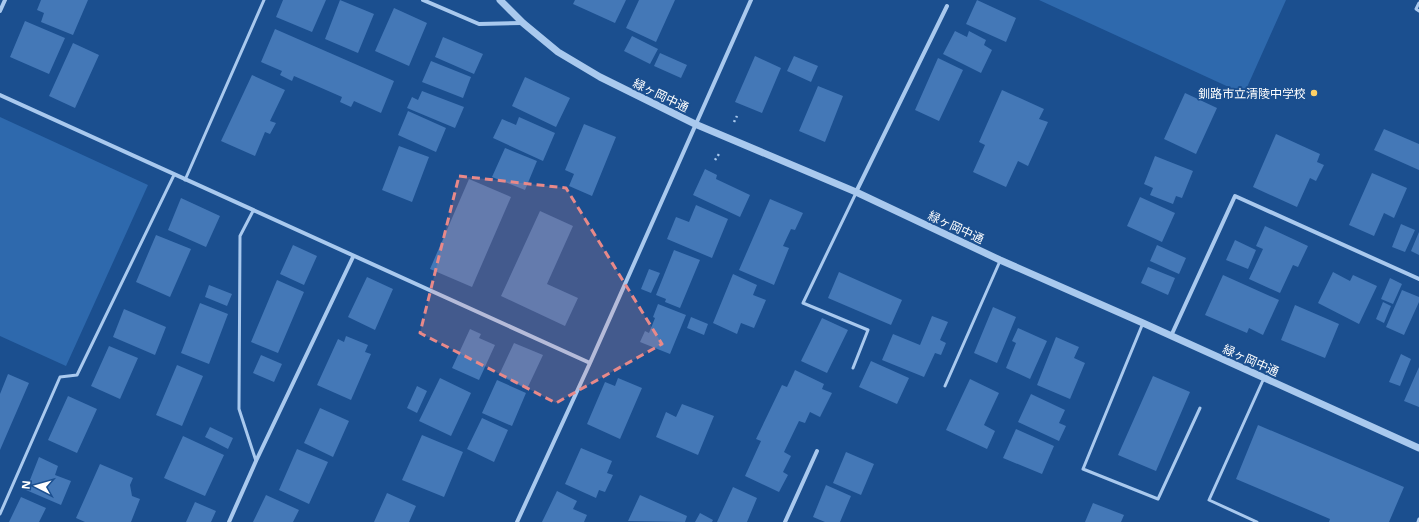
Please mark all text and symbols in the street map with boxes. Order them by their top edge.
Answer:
street label: 緑ヶ岡中通 [630,74,692,116]
place label: 釧路市立清陵中学校 [1198,85,1306,102]
marker: 釧路市立清陵中学校 [1309,88,1319,98]
street label: 緑ヶ岡中通 [925,207,987,247]
street label: 緑ヶ岡中通 [1220,340,1282,380]
north arrow [16,466,56,506]
text: N [18,480,33,490]

